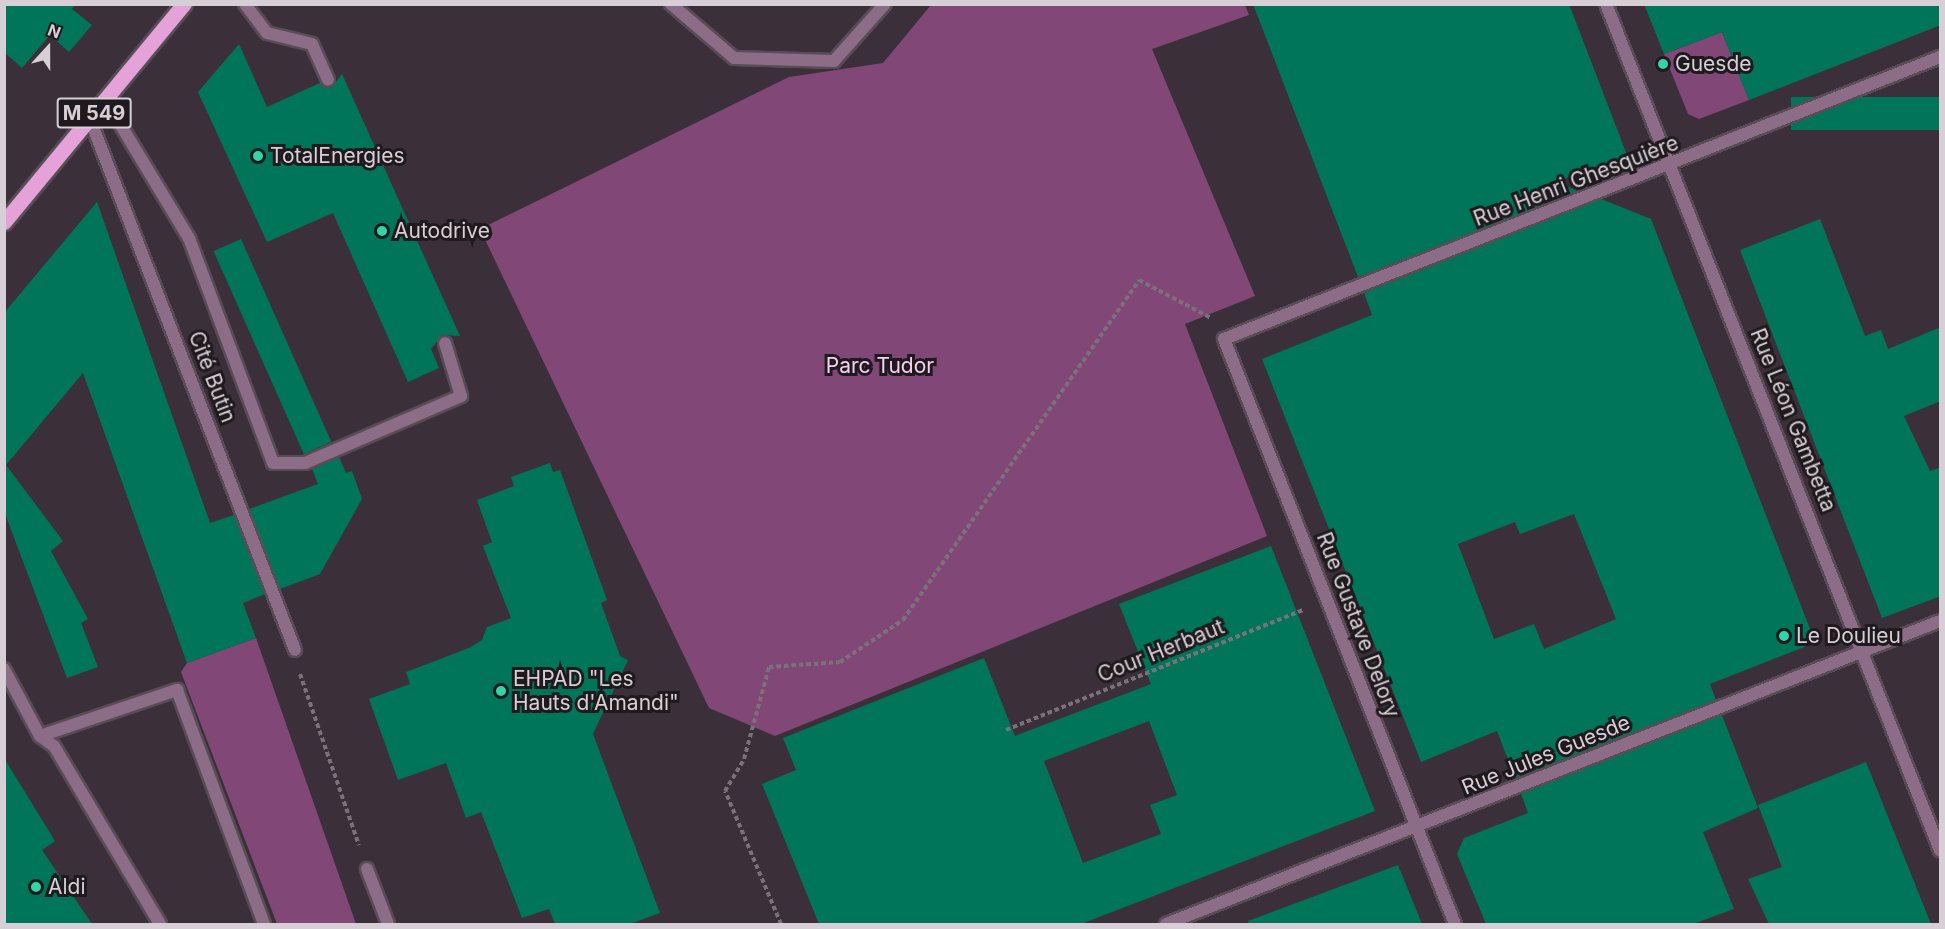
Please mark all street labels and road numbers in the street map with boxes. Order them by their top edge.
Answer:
road number: M 549 [56,96,132,130]
street label: Rue Henri Ghesquière [1470,130,1682,232]
street label: Rue Léon Gambetta [1745,325,1841,515]
street label: Cité Butin [183,328,241,426]
street label: Rue Gustave Delory [1311,529,1405,721]
street label: Cour Herbaut [1094,614,1228,688]
street label: Rue Jules Guesde [1458,710,1634,800]

